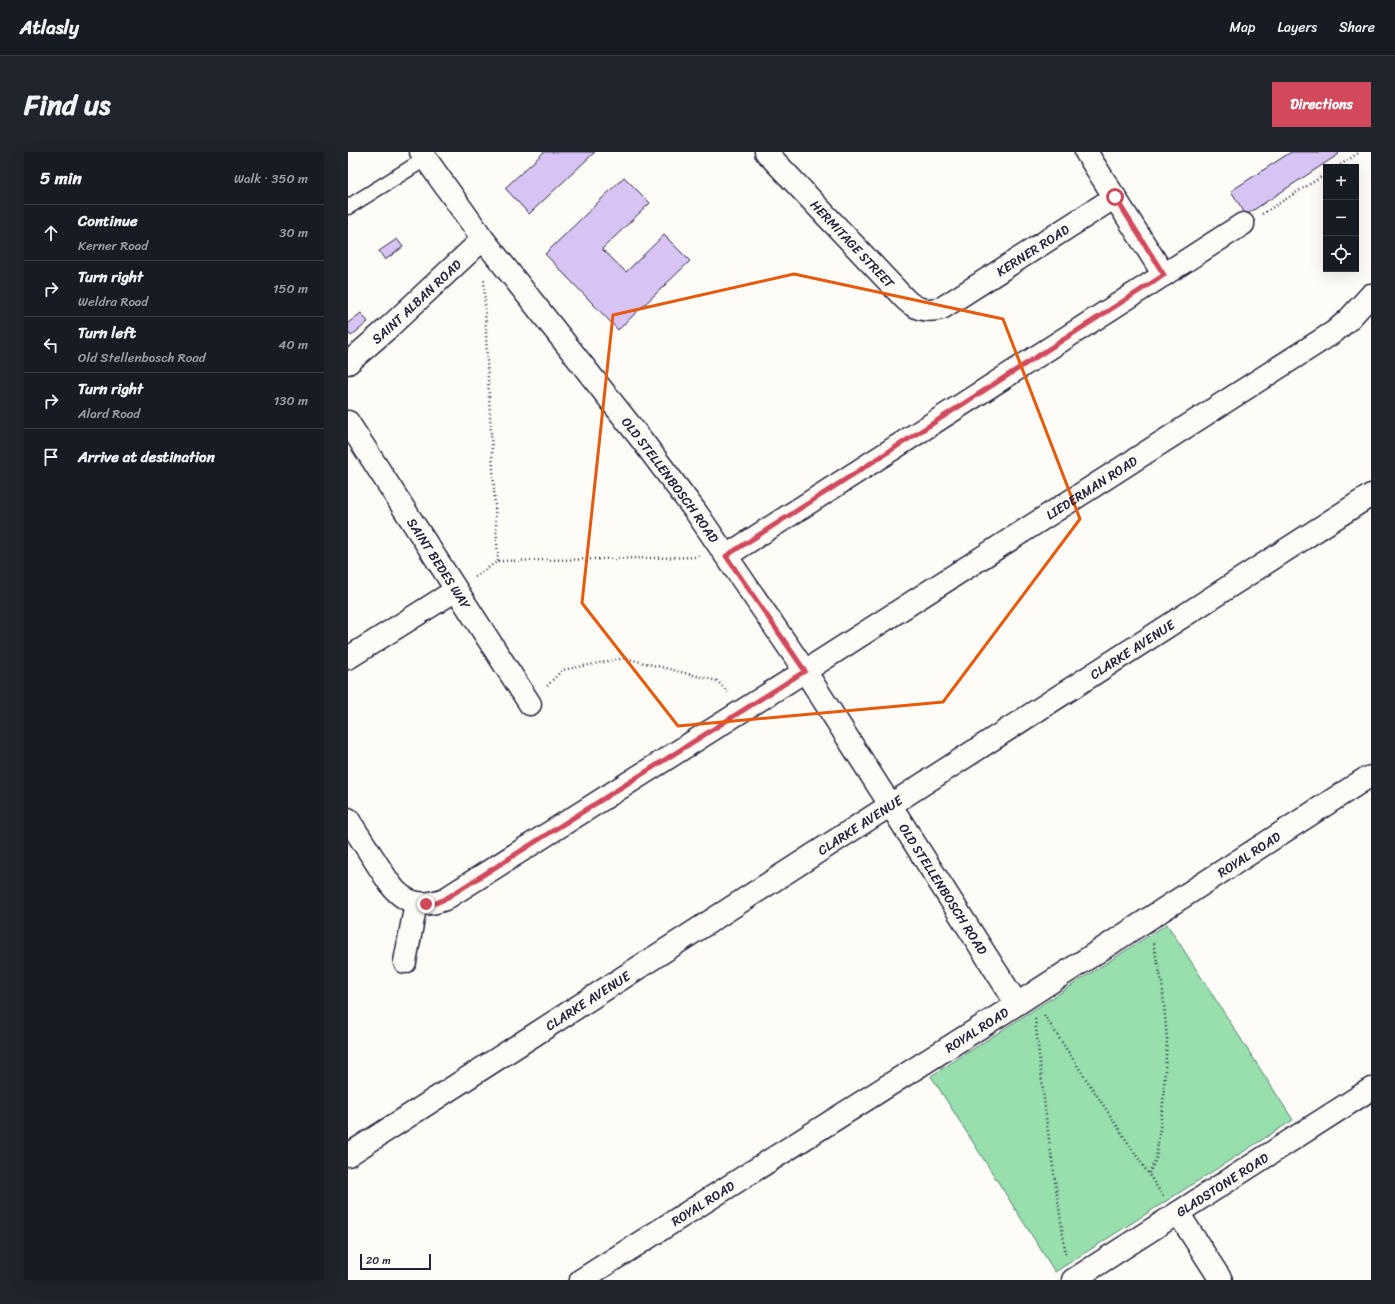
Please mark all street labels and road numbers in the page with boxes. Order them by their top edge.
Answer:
street label: HERMITAGE STREET [804,194,901,295]
street label: KERNER ROAD [991,218,1074,283]
street label: SAINT ALBAN ROAD [366,254,467,350]
street label: OLD STELLENBOSCH ROAD [616,412,725,548]
street label: LIEDERMAN ROAD [1041,450,1142,526]
street label: SAINT BEDES WAY [401,513,477,614]
street label: CLARKE AVENUE [1085,613,1180,686]
street label: CLARKE AVENUE [813,789,908,861]
street label: OLD STELLENBOSCH ROAD [893,819,994,960]
street label: ROYAL ROAD [1213,825,1286,884]
street label: CLARKE AVENUE [541,964,635,1037]
street label: ROYAL ROAD [940,1001,1013,1059]
street label: GLADSTONE ROAD [1171,1146,1273,1223]
street label: ROYAL ROAD [666,1174,740,1232]

